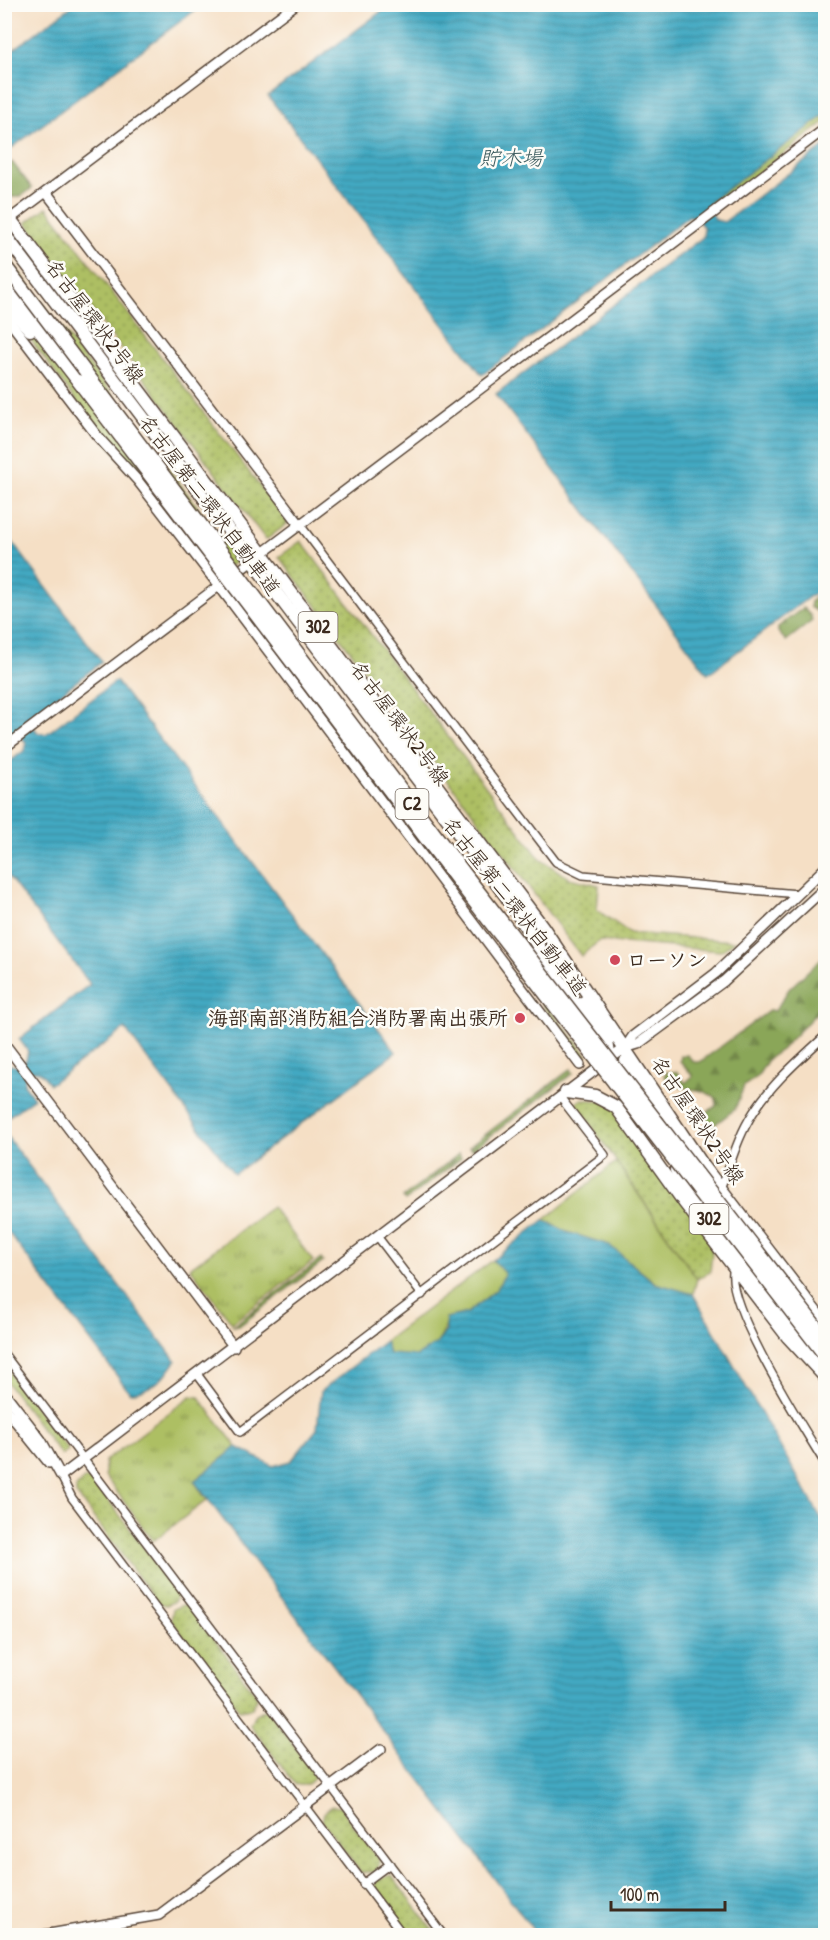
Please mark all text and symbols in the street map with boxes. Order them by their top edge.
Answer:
water label: 貯木場 [480,143,544,172]
street label: 名古屋環状2号線 [40,253,151,388]
street label: 名古屋第二環状自動車道 [133,409,287,601]
road number: 302 [298,612,338,642]
street label: 名古屋環状2号線 [345,655,456,790]
road number: C2 [396,789,428,819]
street label: 名古屋第二環状自動車道 [437,811,594,1001]
place label: ローソン [627,946,707,973]
marker: ローソン [608,953,622,967]
place label: 海部南部消防組合消防署南出張所 [208,1004,508,1031]
marker: 海部南部消防組合消防署南出張所 [513,1011,527,1025]
street label: 名古屋環状2号線 [645,1050,751,1189]
road number: 302 [690,1204,728,1234]
scale bar [611,1874,725,1912]
text: 100 m [620,1882,659,1907]

